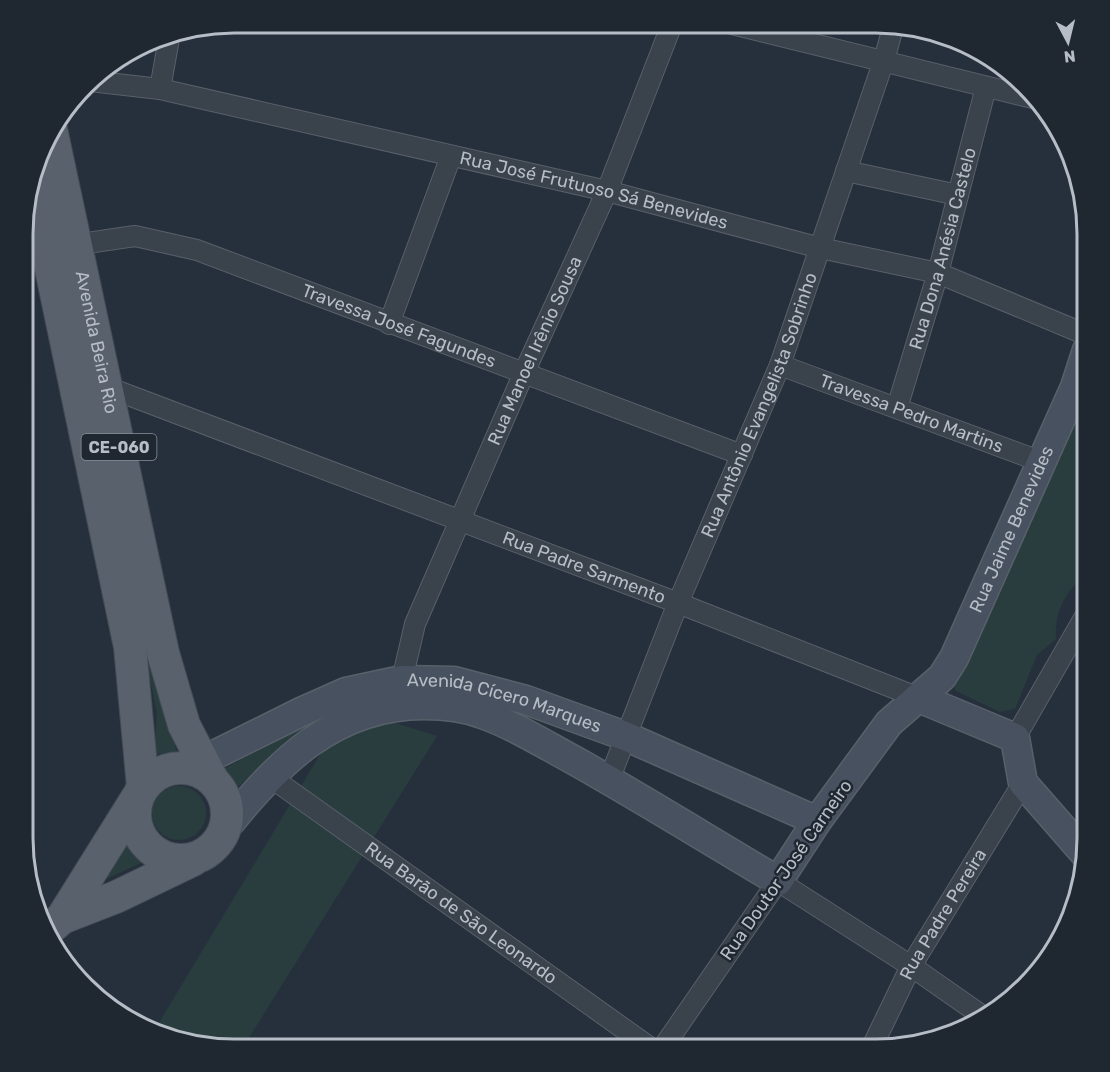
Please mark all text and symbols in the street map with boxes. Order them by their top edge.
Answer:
north arrow [1038,12,1098,72]
text: N [1063,46,1077,67]
street label: Rua Dona Anésia Castelo [904,145,981,352]
street label: Rua José Frutuoso Sá Benevides [458,147,730,234]
street label: Rua Manoel Irênio Sousa [483,253,587,448]
street label: Avenida Beira Rio [71,269,123,416]
street label: Rua Antônio Evangelista Sobrinho [696,270,822,541]
street label: Travessa José Fagundes [299,279,499,372]
street label: Travessa Pedro Martins [816,370,1006,458]
road number: CE-060 [82,434,156,460]
street label: Rua Jaime Benevides [965,442,1058,616]
street label: Rua Padre Sarmento [499,527,669,608]
street label: Avenida Cícero Marques [407,669,604,738]
street label: Rua Doutor José Carneiro [715,776,857,964]
street label: Rua Barão de São Leonardo [361,837,561,989]
street label: Rua Padre Pereira [895,845,991,983]

